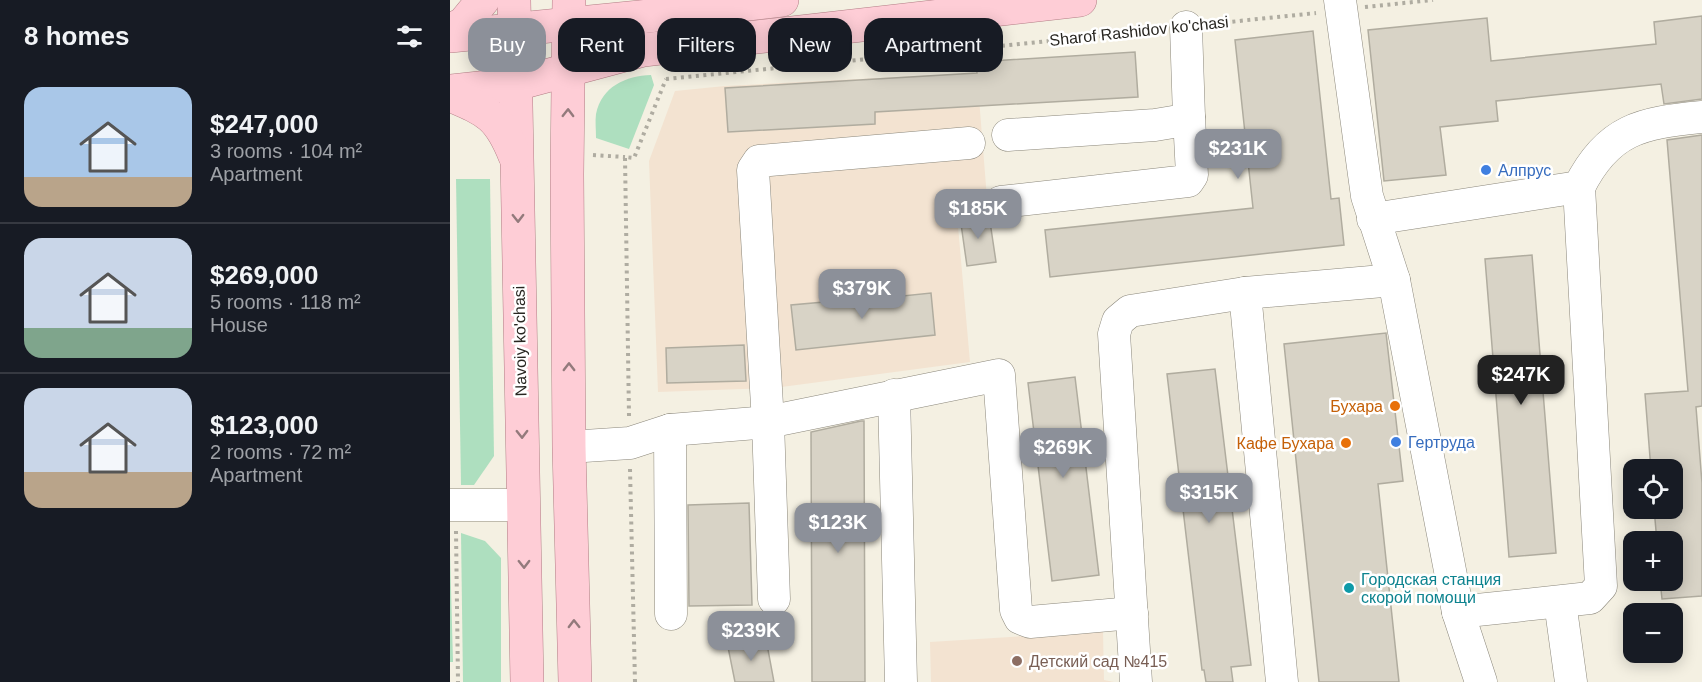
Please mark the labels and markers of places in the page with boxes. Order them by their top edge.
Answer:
pin: $231K [1196,129,1280,180]
place label: Алпрус [1498,162,1551,179]
marker: Алпрус [1479,163,1493,177]
pin: $185K [936,189,1020,240]
pin: $379K [820,269,904,320]
pin: $247K [1479,355,1563,406]
place label: Бухара [1330,398,1383,415]
marker: Бухара [1388,399,1402,413]
pin: $269K [1021,428,1105,479]
place label: Гертруда [1408,434,1475,451]
place label: Кафе Бухара [1237,435,1334,452]
marker: Гертруда [1389,435,1403,449]
marker: Кафе Бухара [1339,436,1353,450]
pin: $315K [1167,473,1251,524]
pin: $123K [796,503,880,554]
place label: Городская станция скорой помощи [1361,571,1501,606]
marker: Городская станция скорой помощи [1342,581,1356,595]
pin: $239K [709,611,793,662]
place label: Детский сад №415 [1029,653,1167,670]
marker: Детский сад №415 [1010,654,1024,668]

